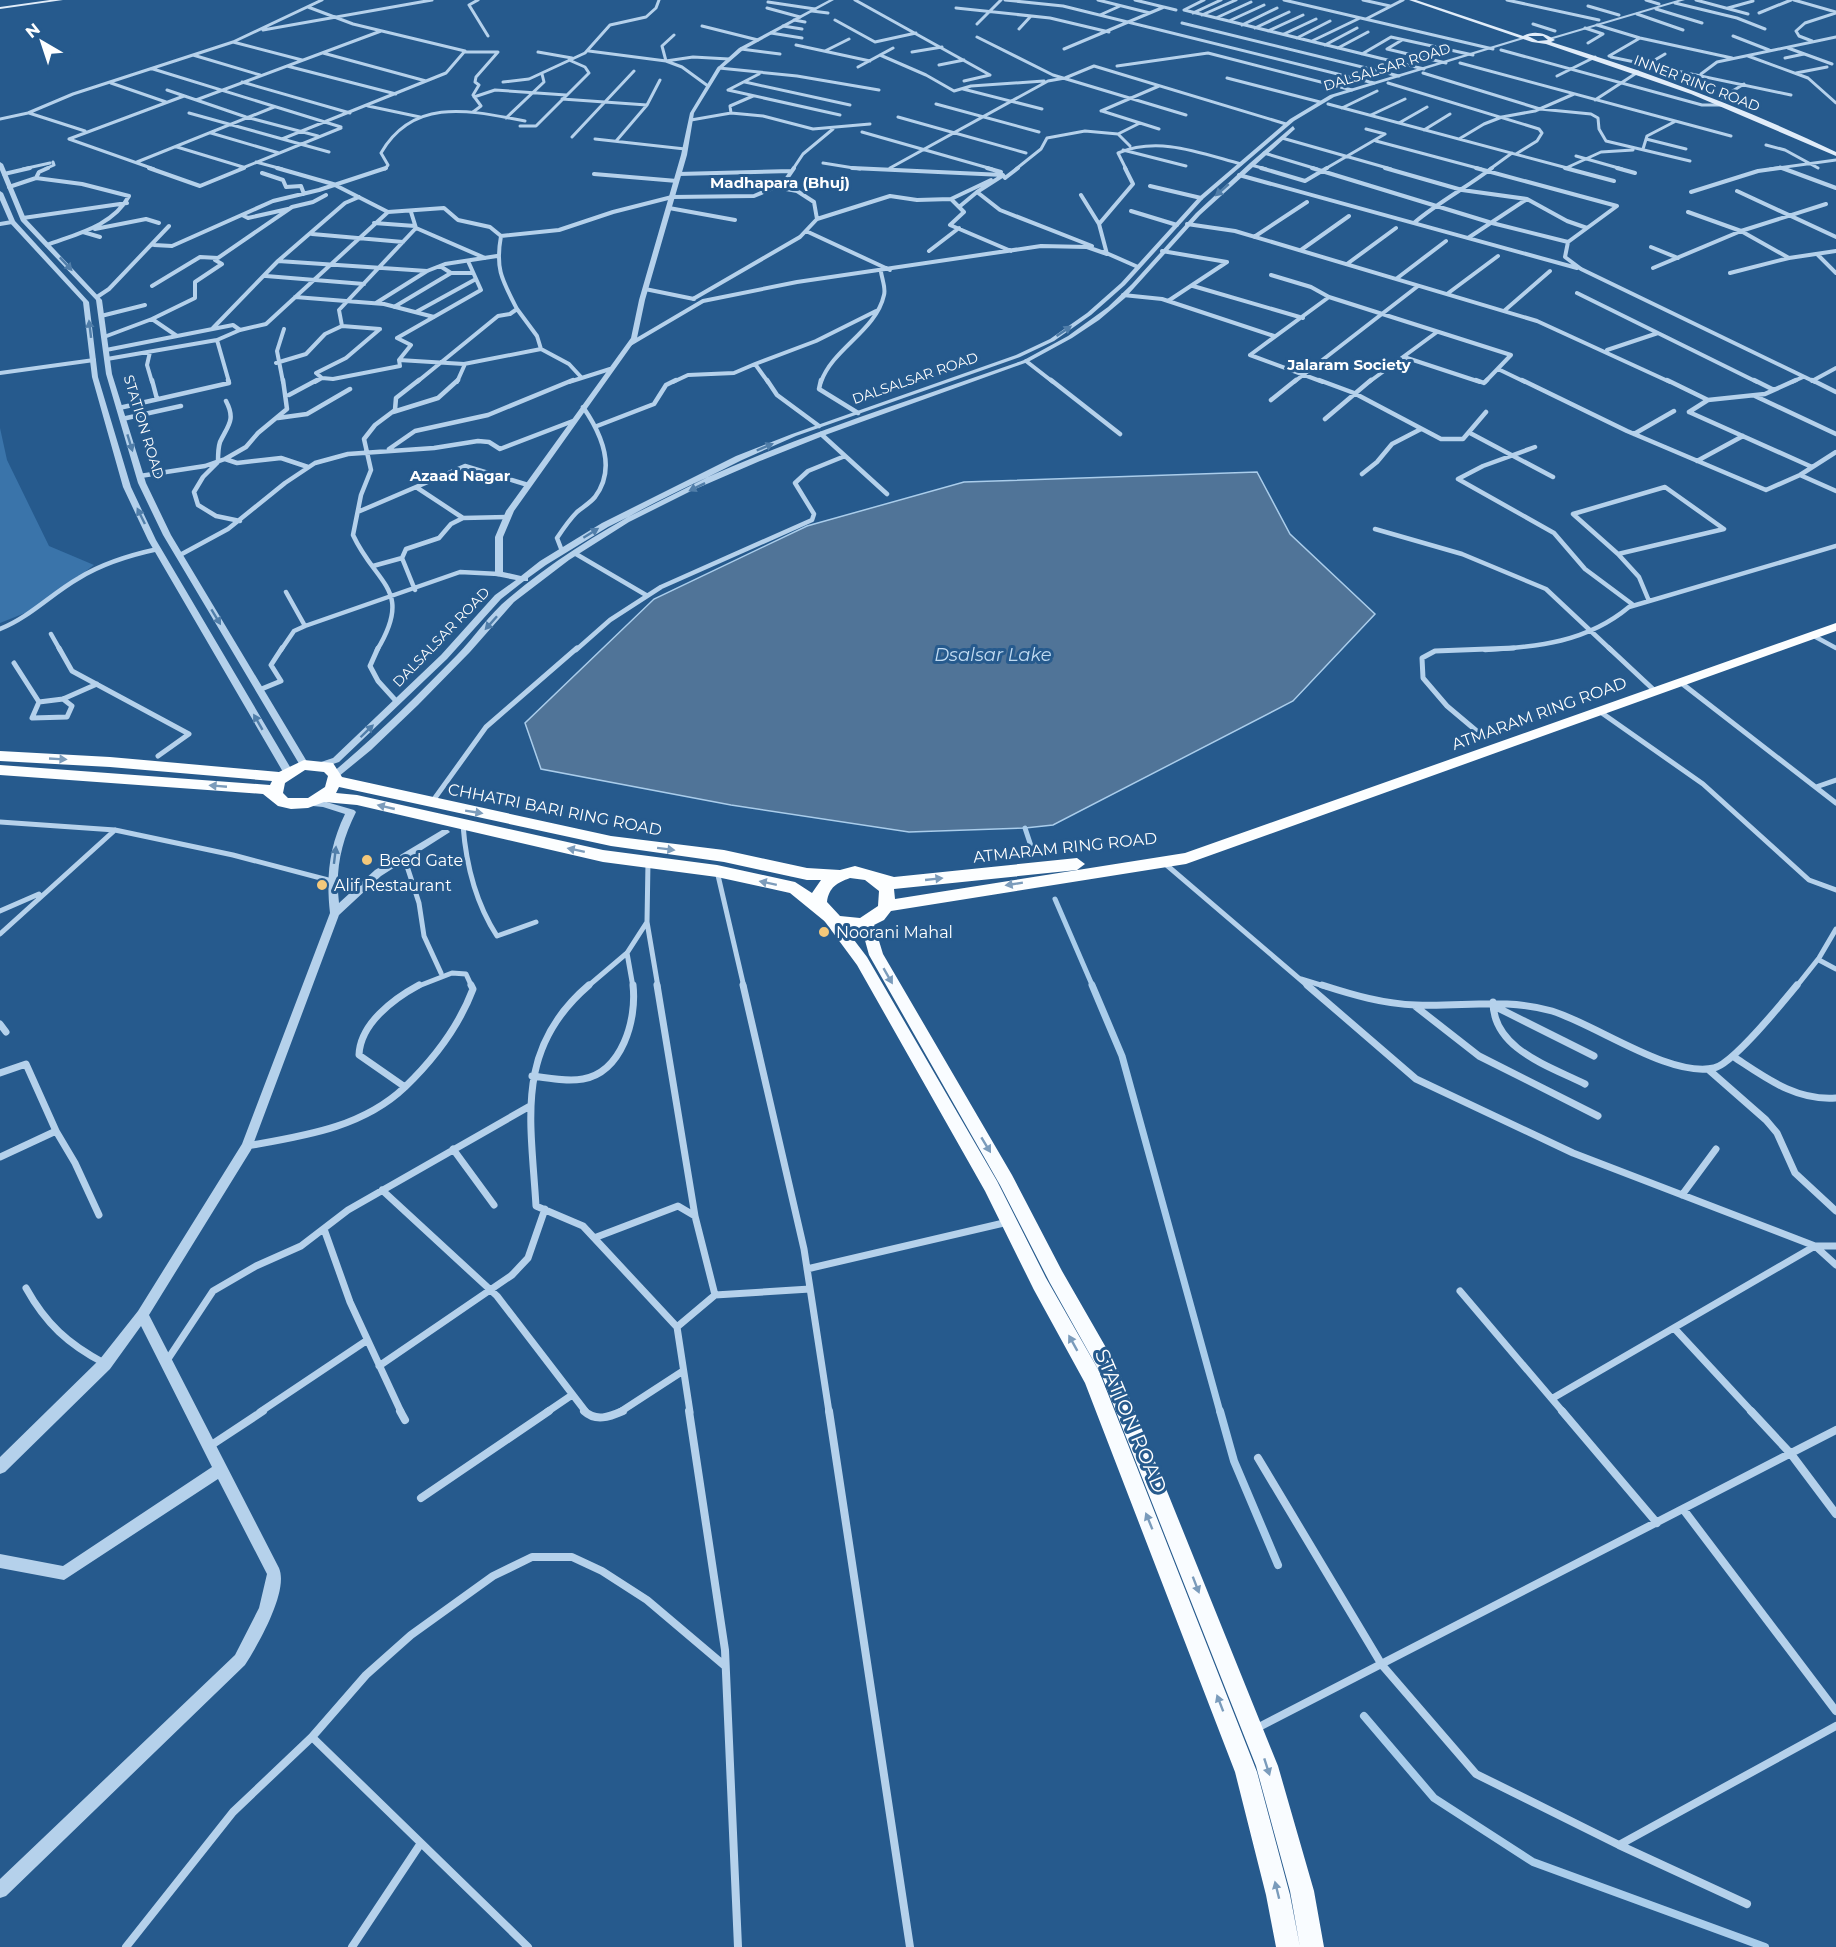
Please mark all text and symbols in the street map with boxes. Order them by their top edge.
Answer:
north arrow [12,12,72,72]
text: N [22,19,44,42]
street label: DALSALSAR ROAD [1321,39,1453,95]
street label: INNER RING ROAD [1631,51,1763,115]
district label: Madhapara (Bhuj) [710,173,850,192]
one-way arrow [1215,183,1230,197]
one-way arrow [58,257,72,271]
one-way arrow [85,319,94,338]
one-way arrow [1056,326,1072,337]
street label: DALSALSAR ROAD [850,348,980,408]
district label: Jalaram Society [1286,355,1412,374]
street label: STATION ROAD [120,373,168,481]
one-way arrow [125,434,135,452]
one-way arrow [757,442,775,452]
district label: Azaad Nagar [409,466,511,485]
one-way arrow [689,483,706,492]
one-way arrow [136,507,145,524]
one-way arrow [583,528,599,539]
street label: DALSALSAR ROAD [389,583,493,691]
one-way arrow [210,608,220,625]
one-way arrow [484,615,498,630]
water label: Dsalsar Lake [934,644,1052,666]
street label: ATMARAM RING ROAD [1449,673,1629,754]
one-way arrow [253,713,263,730]
one-way arrow [359,724,373,738]
one-way arrow [49,755,68,764]
street label: CHHATRI BARI RING ROAD [446,779,664,840]
one-way arrow [209,781,228,790]
one-way arrow [377,802,395,812]
one-way arrow [465,808,484,817]
street label: ATMARAM RING ROAD [972,828,1158,867]
one-way arrow [656,844,675,853]
one-way arrow [567,845,585,855]
one-way arrow [330,846,340,865]
place label: Beed Gate [379,851,463,870]
marker: Beed Gate [360,853,374,867]
one-way arrow [925,874,944,884]
place label: Alif Restaurant [334,876,452,895]
marker: Alif Restaurant [315,878,329,892]
one-way arrow [758,878,777,887]
one-way arrow [1004,880,1023,889]
place label: Noorani Mahal [836,923,953,942]
marker: Noorani Mahal [817,925,831,939]
one-way arrow [882,968,893,984]
one-way arrow [980,1137,991,1153]
one-way arrow [1068,1334,1078,1351]
street label: STATION ROAD [1090,1345,1172,1497]
one-way arrow [1144,1512,1154,1530]
one-way arrow [1192,1576,1201,1594]
one-way arrow [1215,1694,1225,1712]
one-way arrow [1263,1758,1272,1776]
one-way arrow [1271,1880,1281,1899]

